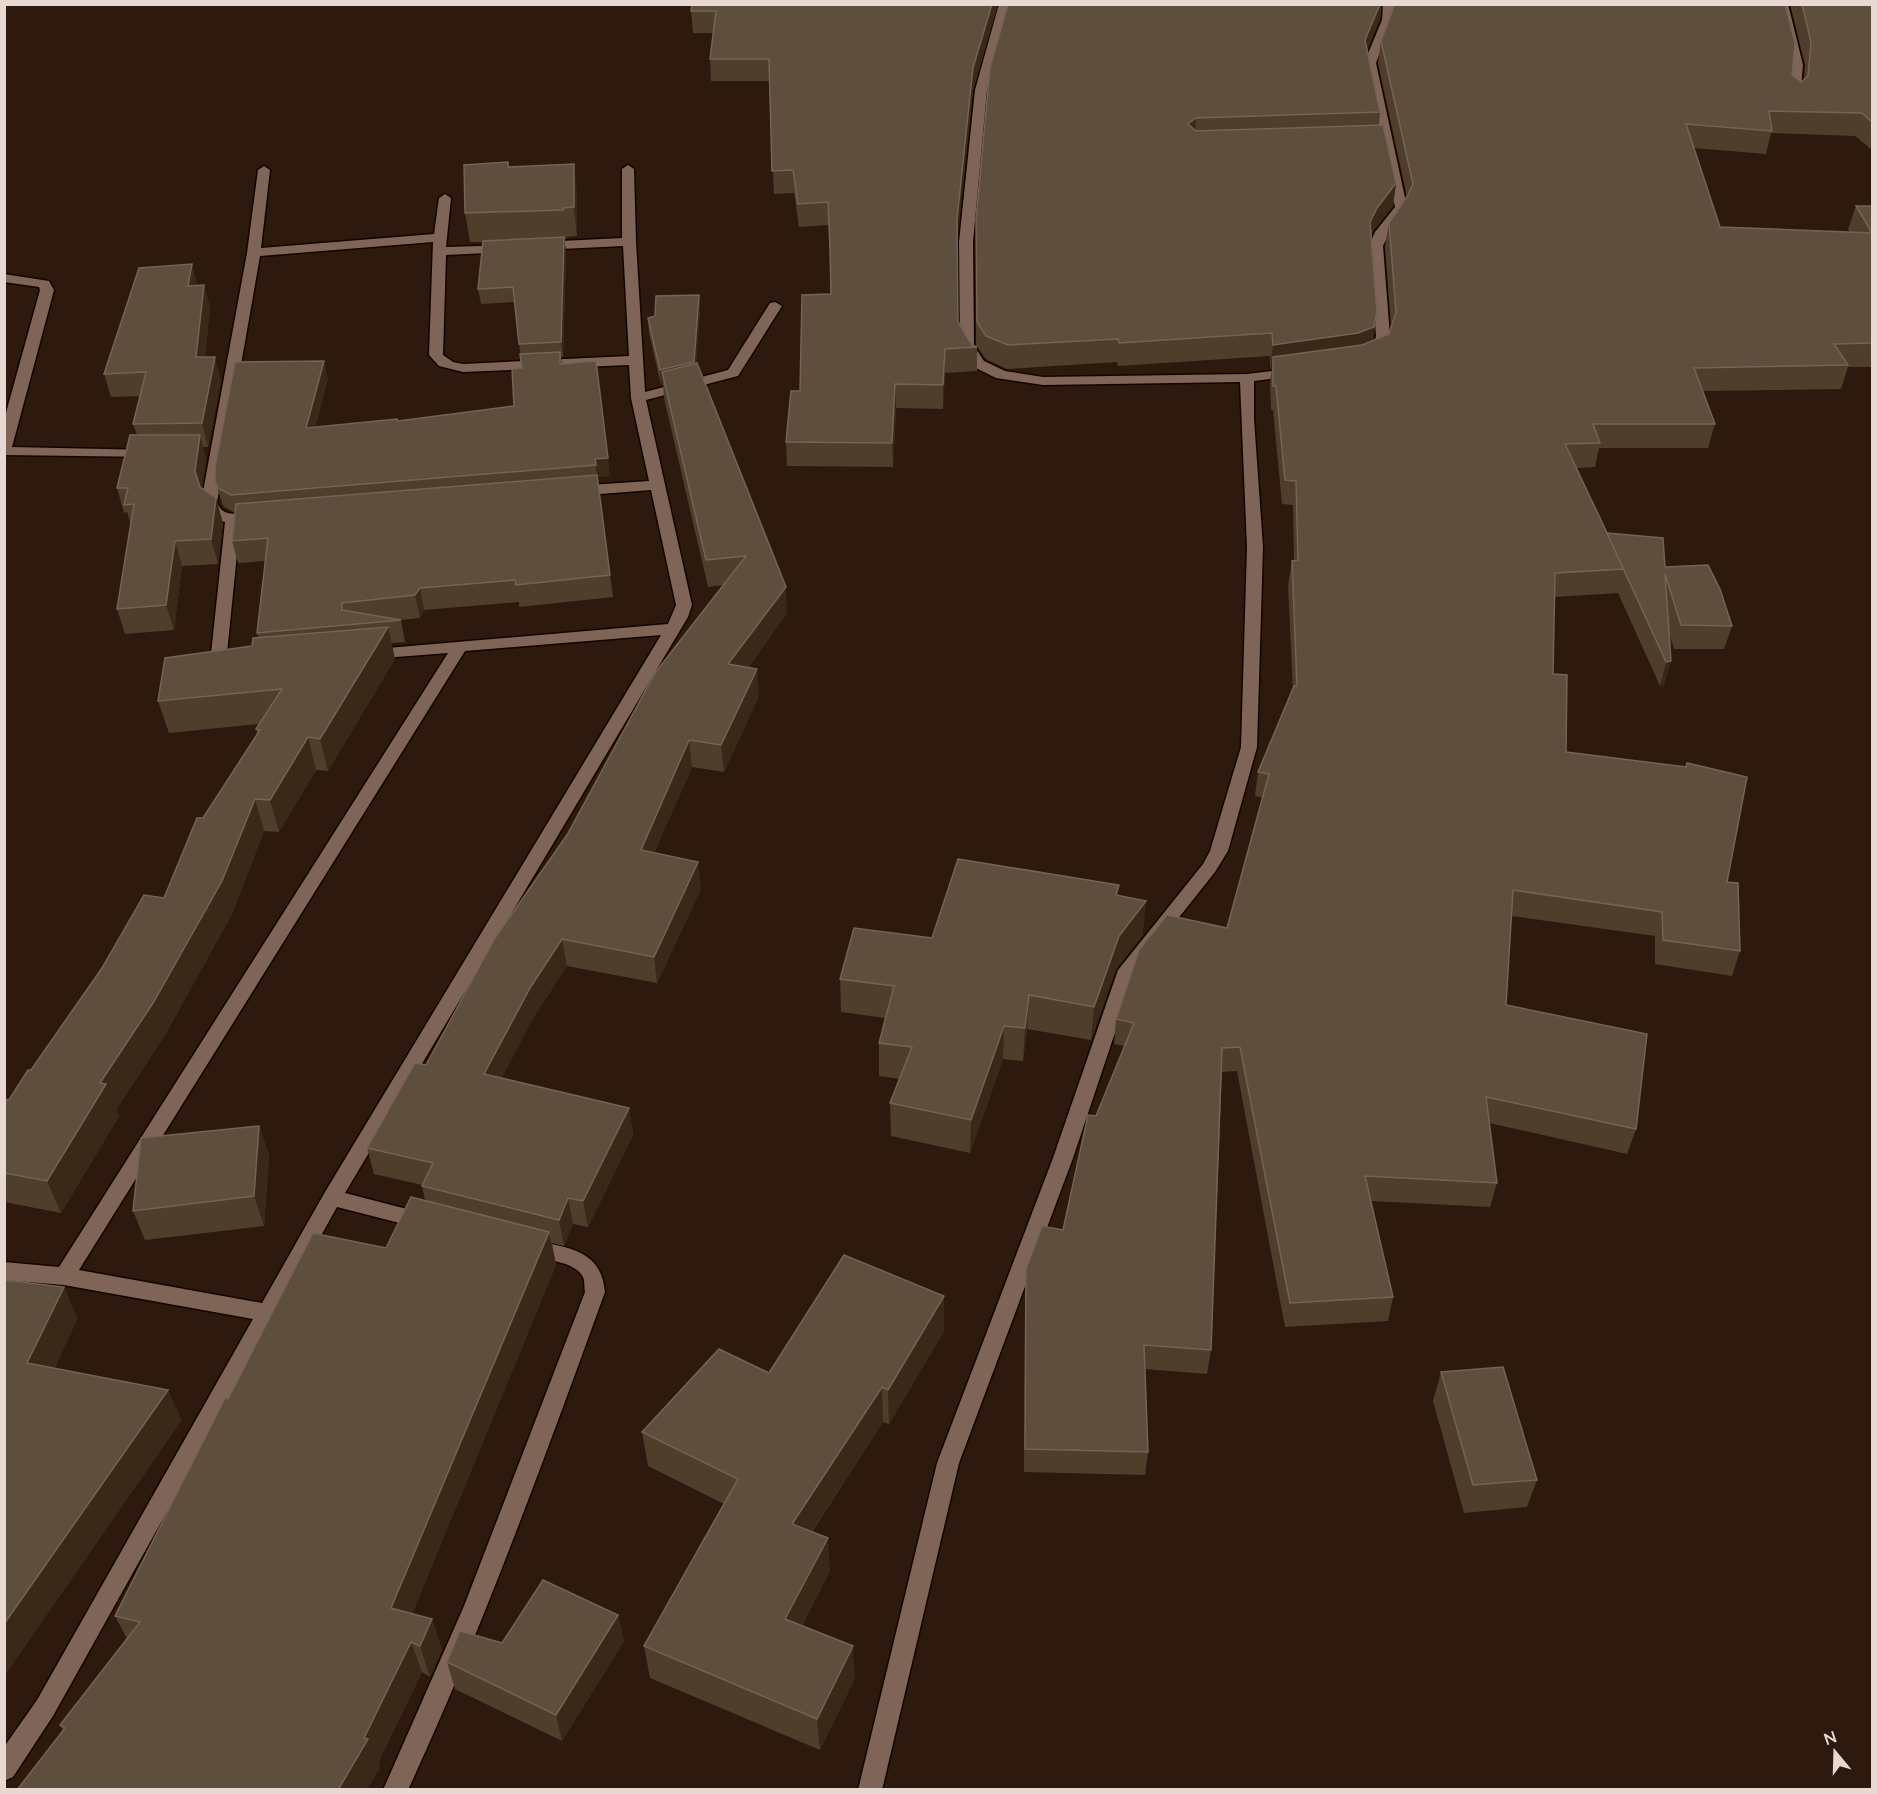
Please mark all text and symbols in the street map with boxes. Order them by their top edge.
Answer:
north arrow [1805,1722,1865,1782]
text: N [1821,1726,1839,1748]

